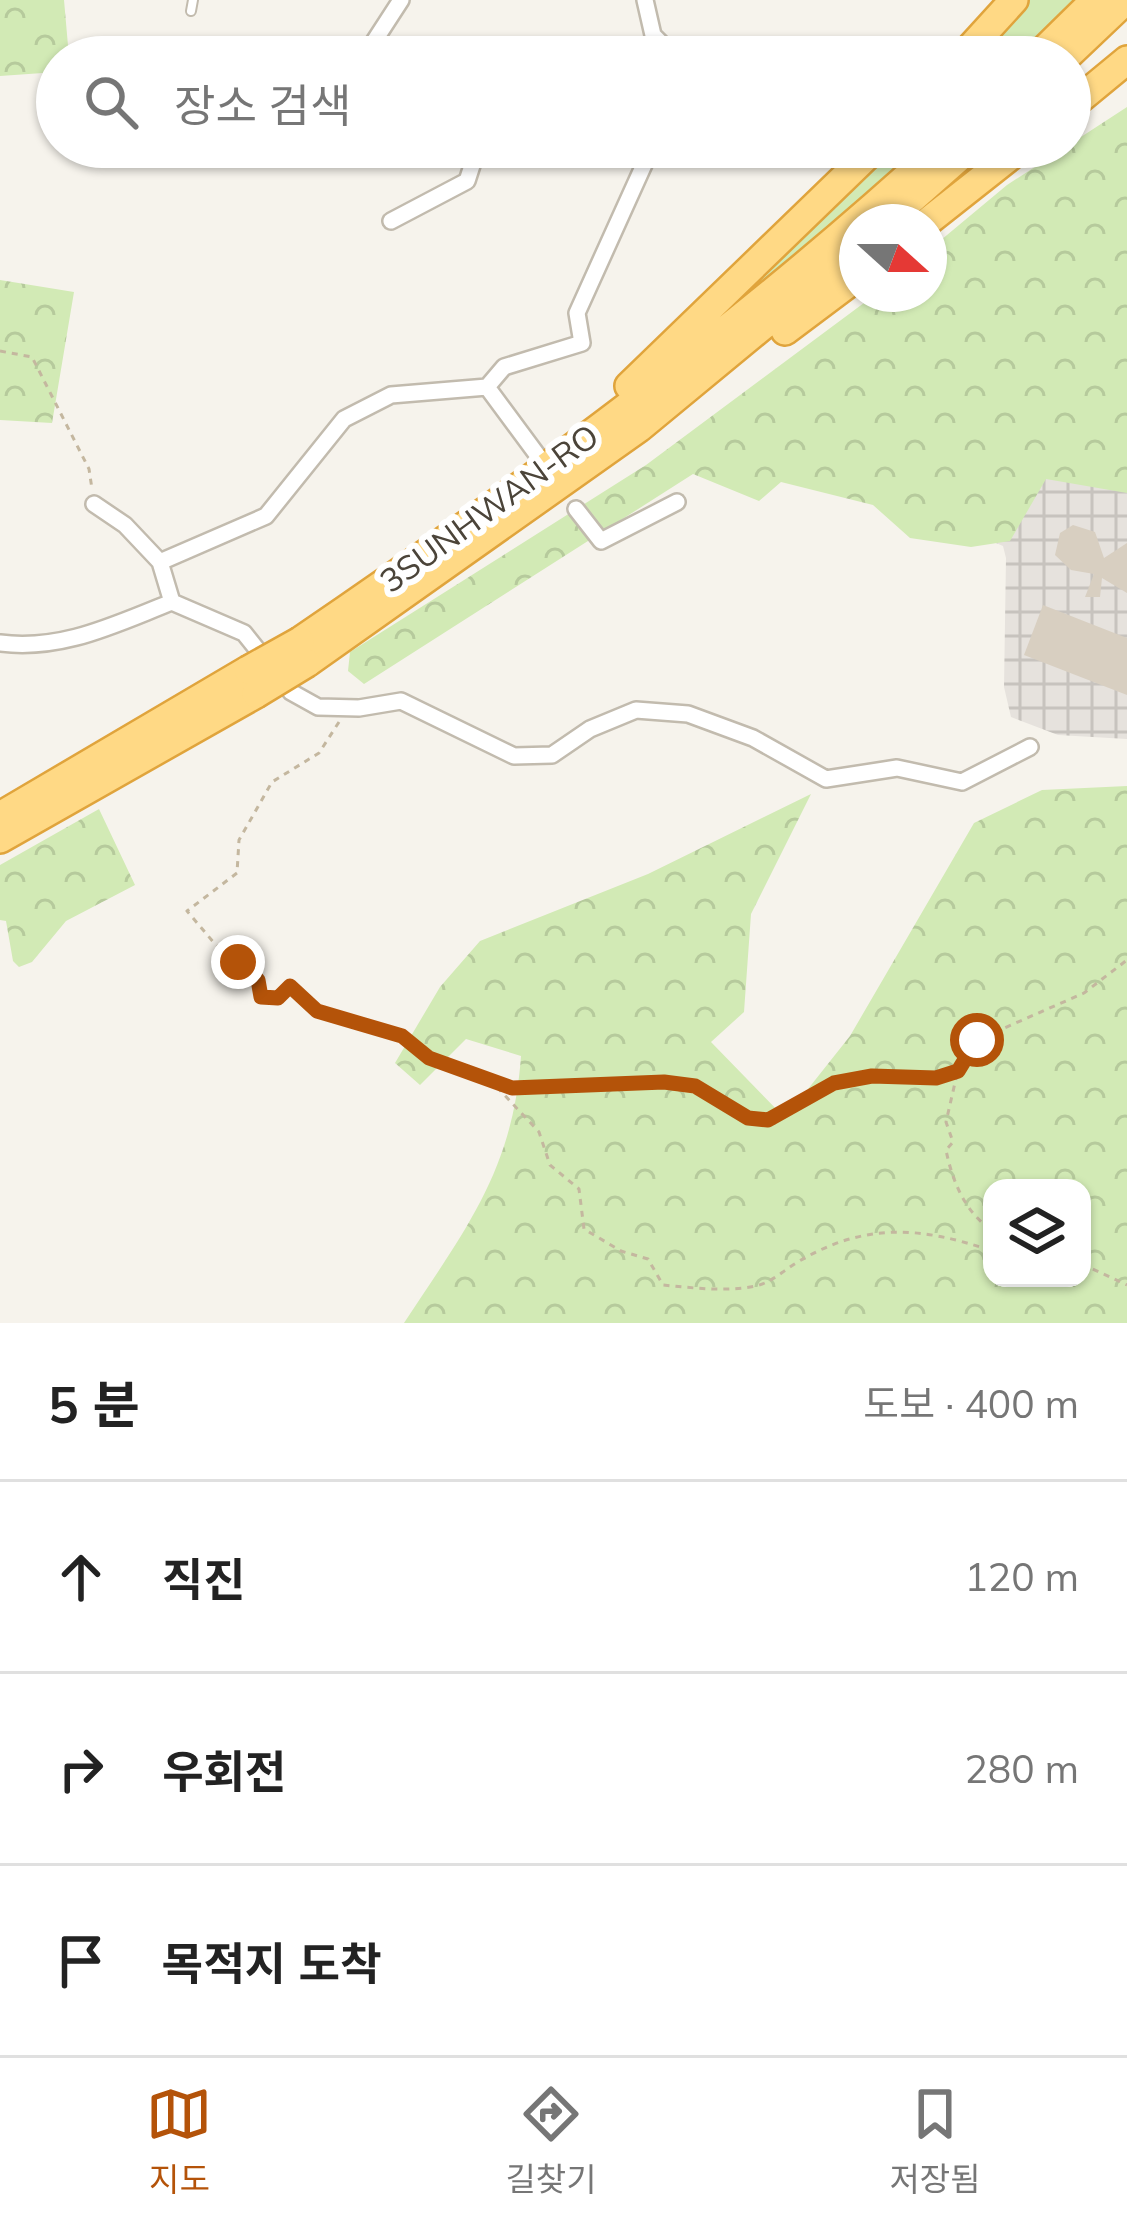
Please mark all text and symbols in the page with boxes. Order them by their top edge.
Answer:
search box [36,36,1091,168]
icon: search [78,69,144,135]
text: 장소 검색 [174,77,351,133]
north arrow [839,204,947,312]
street label: 3SUNHWAN-RO [371,414,606,601]
route end [211,935,265,989]
route start [950,1013,1004,1067]
map controls [983,1179,1091,1287]
button: layers [983,1179,1091,1287]
text: 5 분 [48,1372,140,1436]
text: 도보 · 400 m [863,1379,1079,1428]
icon: ahead [48,1544,114,1610]
text: 직진 [162,1551,245,1607]
text: 120 m [964,1552,1079,1601]
icon: right [48,1736,114,1802]
text: 우회전 [162,1743,286,1799]
text: 280 m [964,1744,1079,1793]
icon: arrive [48,1928,114,1994]
text: 목적지 도착 [162,1935,381,1991]
tab: 지도 [146,2081,212,2201]
tab: 길찾기 [505,2081,597,2201]
tab: 저장됨 [889,2081,981,2201]

